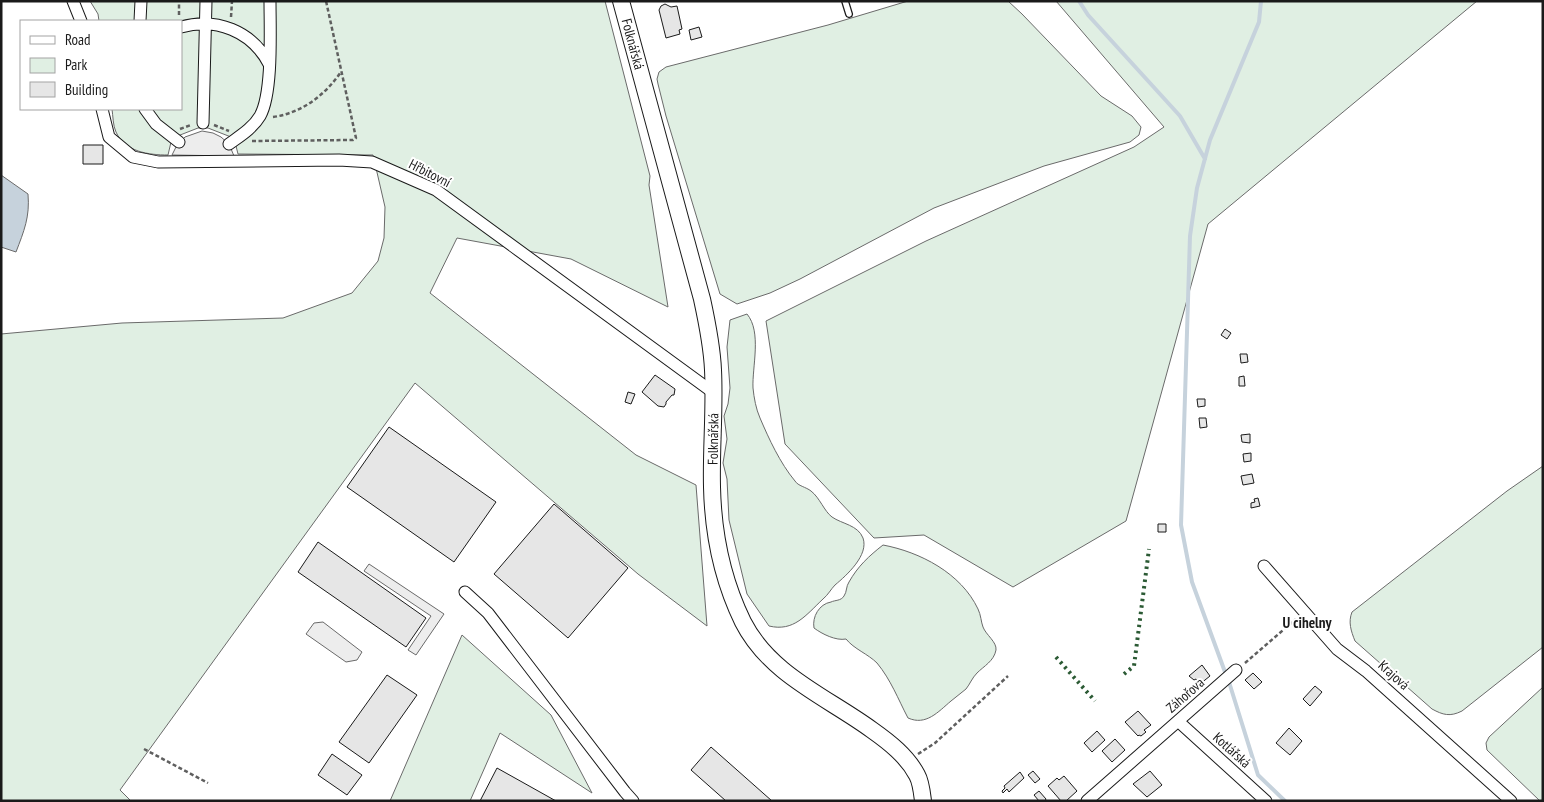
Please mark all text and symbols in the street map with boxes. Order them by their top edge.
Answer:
street label: Folknářská [618,17,648,71]
legend [20,20,182,110]
text: Road [65,30,91,49]
text: Park [65,55,87,74]
text: Building [65,80,108,99]
street label: Hřbitovní [406,155,454,191]
street label: Folknářská [704,413,722,465]
district label: U cihelny [1283,613,1332,632]
street label: Krajová [1375,656,1413,694]
street label: Záhořova [1162,674,1208,716]
street label: Kotlářská [1209,728,1255,772]

